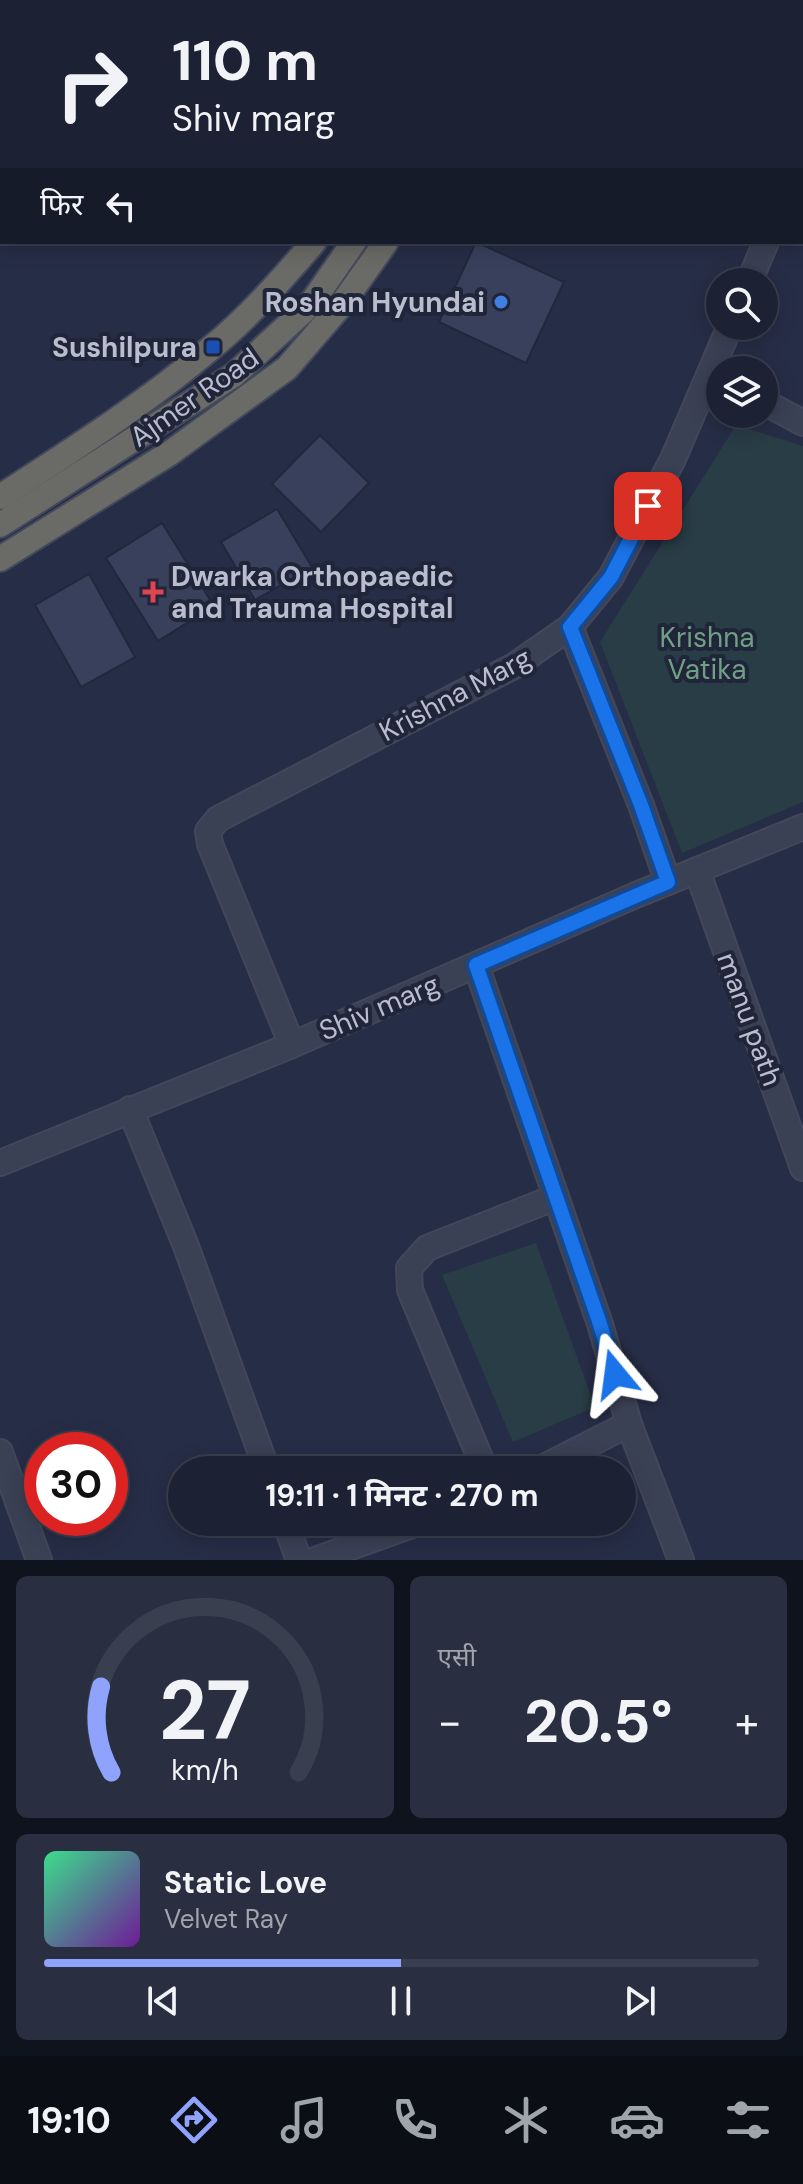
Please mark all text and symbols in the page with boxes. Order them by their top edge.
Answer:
text: 110 m [172,24,318,97]
icon: right [40,32,144,136]
text: Shiv marg [172,95,335,142]
icon: left [99,184,143,228]
text: फिर [40,185,83,224]
map controls [706,268,778,428]
button: search [706,268,778,340]
place label: Roshan Hyundai [265,284,485,321]
marker: Roshan Hyundai [492,293,510,311]
place label: Sushilpura [52,329,197,366]
marker: Sushilpura [204,338,222,356]
street label: Ajmer Road [123,339,266,455]
button: layers [706,356,778,428]
pin [614,472,682,540]
icon: arrive [626,484,670,528]
place label: Dwarka Orthopaedic and Trauma Hospital [171,558,454,627]
marker: Dwarka Orthopaedic and Trauma Hospital [142,581,164,603]
park label: Krishna Vatika [660,619,754,688]
street label: Krishna Marg [373,639,538,750]
street label: manu path [708,947,791,1091]
street label: Shiv marg [313,966,445,1049]
position arrow [573,1332,657,1416]
speed limit sign: 30 [24,1432,128,1536]
text: 19:11 · 1 मिनट · 270 m [265,1476,539,1515]
text: एसी [438,1640,476,1674]
text: 27 [159,1656,251,1765]
text: 20.5° [524,1682,672,1761]
text: − [438,1693,462,1751]
text: + [735,1693,759,1751]
text: km/h [171,1752,239,1789]
text: Static Love [164,1863,327,1902]
text: Velvet Ray [164,1902,288,1936]
icon: previous [141,1979,185,2023]
icon: pause [379,1979,423,2023]
icon: next [618,1979,662,2023]
icon: directions [166,2092,222,2148]
icon: music [276,2092,332,2148]
icon: phone [387,2092,443,2148]
icon: climate [498,2092,554,2148]
icon: car [609,2092,665,2148]
icon: filters [720,2092,776,2148]
text: 19:10 [27,2097,111,2144]

